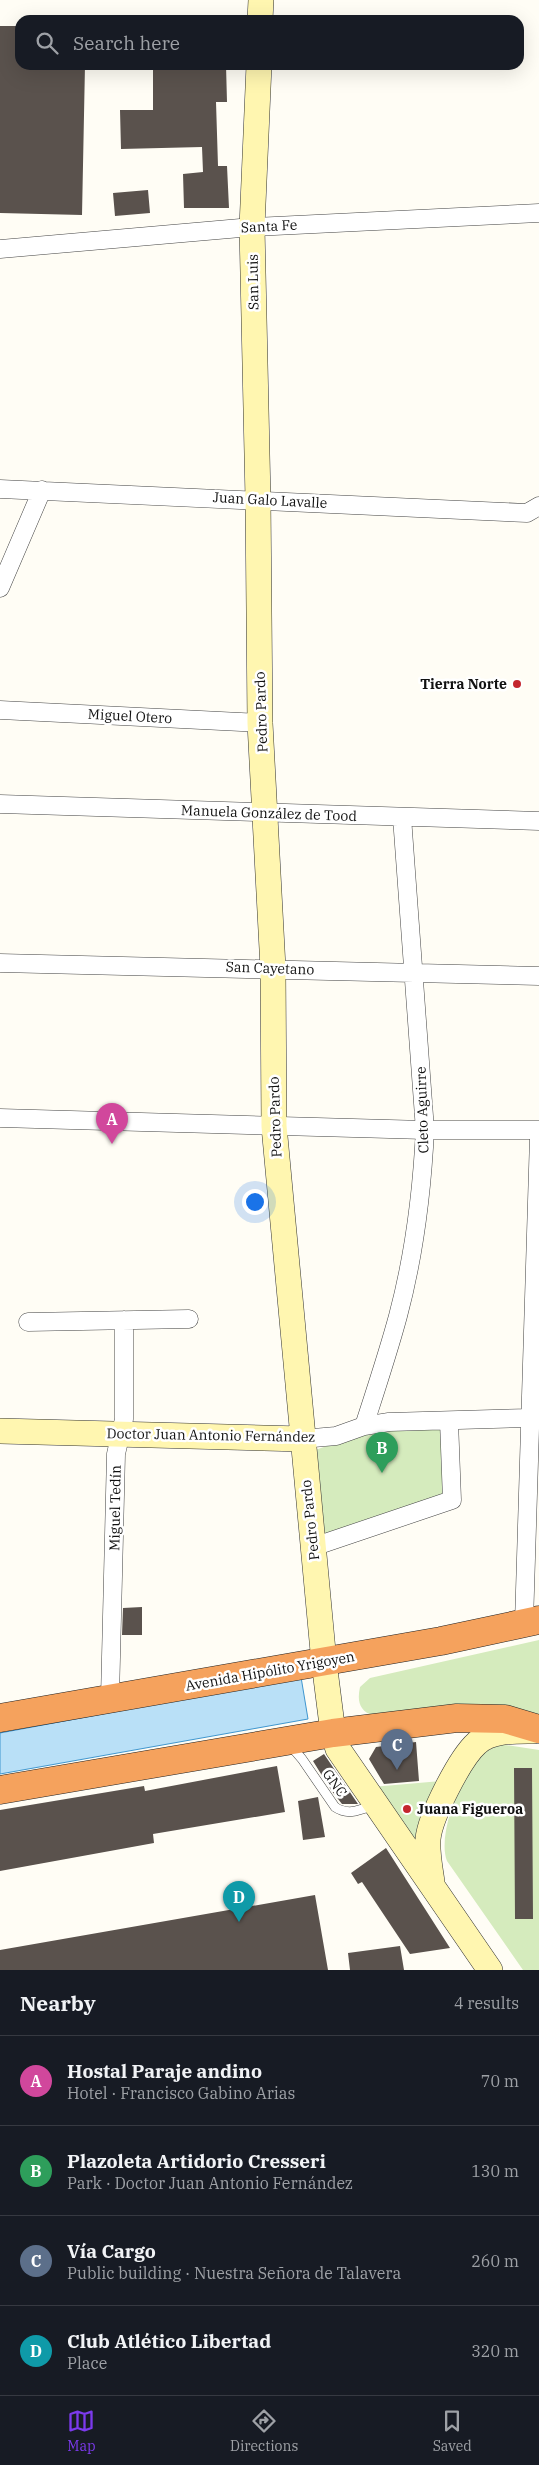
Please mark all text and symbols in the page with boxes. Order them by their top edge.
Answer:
search box [15,15,524,70]
icon: search [33,29,61,57]
text: Search here [73,31,180,55]
street label: Santa Fe [240,216,298,236]
street label: San Luis [244,254,262,310]
street label: Juan Galo Lavalle [212,488,328,512]
street label: Pedro Pardo [251,671,271,753]
place label: Tierra Norte [420,675,507,693]
marker: Tierra Norte [511,678,523,690]
street label: Miguel Otero [87,705,173,727]
street label: Manuela González de Tood [181,801,358,825]
street label: San Cayetano [225,957,315,979]
street label: Cleto Aguirre [411,1066,433,1154]
street label: Pedro Pardo [265,1076,285,1158]
pin: A [96,1103,128,1144]
your location [242,1189,268,1215]
street label: Doctor Juan Antonio Fernández [107,1424,315,1446]
pin: B [366,1432,398,1473]
street label: Miguel Tedín [105,1465,125,1551]
street label: Pedro Pardo [297,1479,323,1561]
street label: Avenida Hipólito Yrigoyen [184,1647,356,1695]
pin: C [381,1729,413,1770]
street label: GNC [319,1766,351,1800]
place label: Juana Figueroa [417,1800,523,1818]
marker: Juana Figueroa [401,1803,413,1815]
pin: D [223,1881,255,1922]
text: Nearby [20,1989,96,2017]
text: 4 results [454,1993,519,2013]
text: Hostal Paraje andino [67,2059,262,2083]
text: A [30,2071,42,2091]
text: 70 m [481,2071,519,2091]
text: Hotel · Francisco Gabino Arias [67,2083,295,2103]
text: Plazoleta Artidorio Cresseri [67,2149,326,2173]
text: B [30,2161,42,2181]
text: 130 m [471,2161,519,2181]
text: Park · Doctor Juan Antonio Fernández [67,2173,353,2193]
text: Vía Cargo [67,2239,156,2263]
text: C [31,2251,41,2271]
text: 260 m [471,2251,519,2271]
text: Public building · Nuestra Señora de Talavera [67,2263,401,2283]
text: Club Atlético Libertad [67,2329,271,2353]
text: D [30,2341,42,2361]
text: 320 m [471,2341,519,2361]
text: Place [67,2353,107,2373]
tab: Map [67,2407,96,2455]
tab: Directions [230,2407,298,2455]
tab: Saved [433,2407,472,2455]

